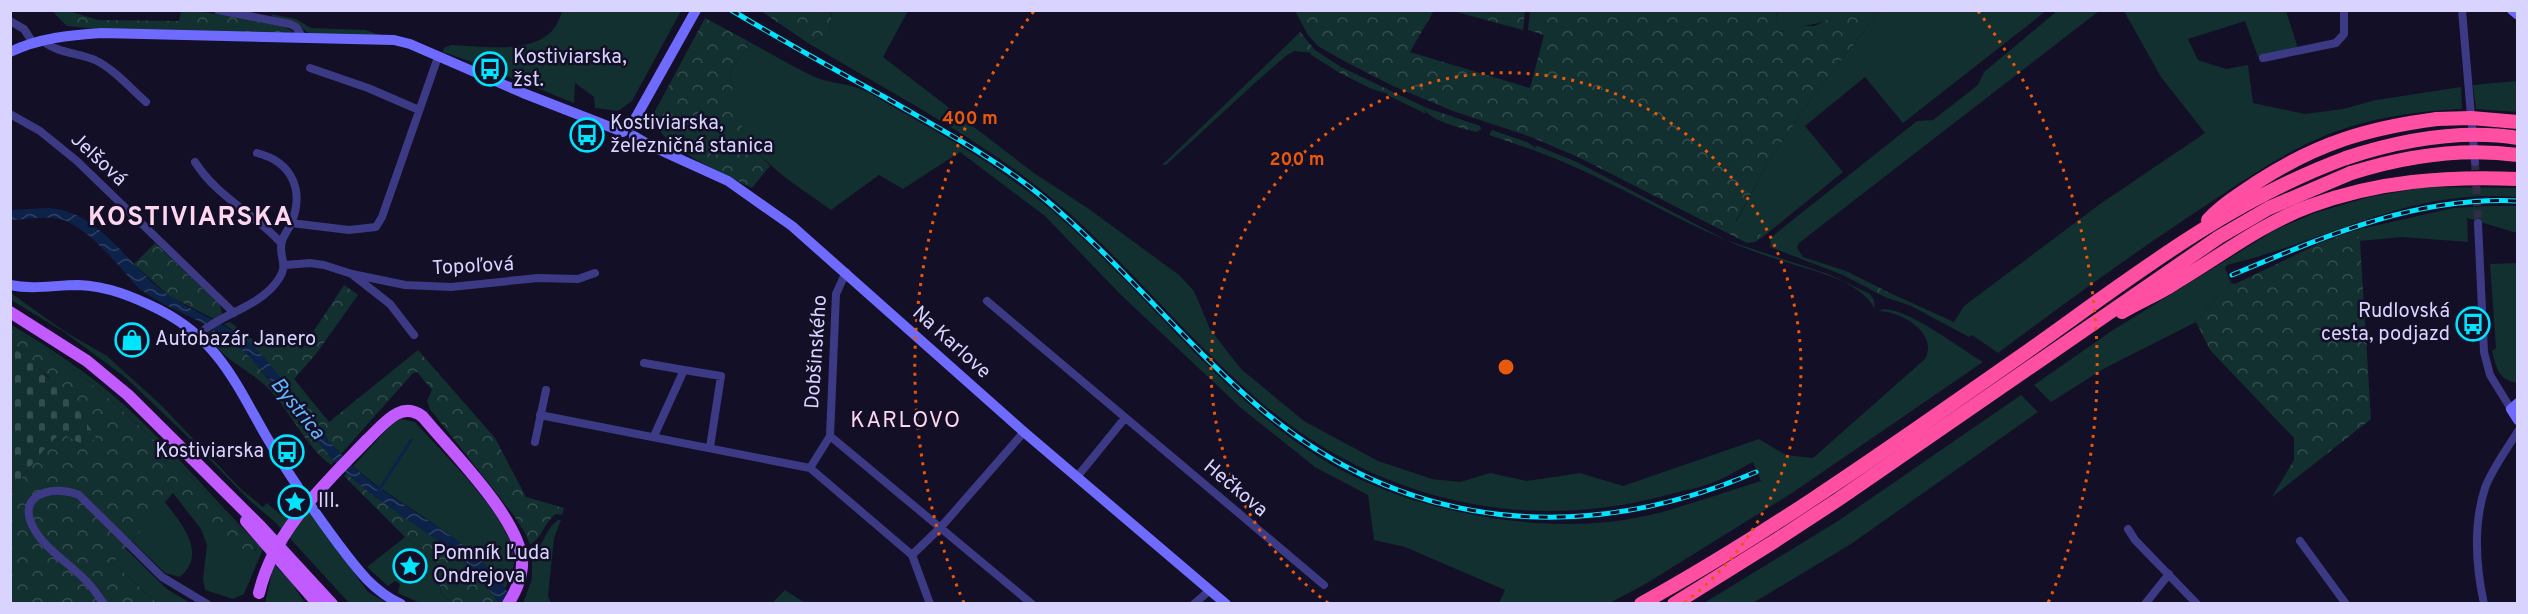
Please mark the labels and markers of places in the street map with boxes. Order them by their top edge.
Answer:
place label: Kostiviarska, žst. [513,45,627,94]
bus stop icon: Kostiviarska, žst. [472,51,508,87]
place label: Kostiviarska, železničná stanica [610,111,774,160]
bus stop icon: Kostiviarska, železničná stanica [569,117,605,153]
place label: Rudlovská cesta, podjazd [2321,299,2450,348]
bus stop icon: Rudlovská cesta, podjazd [2455,306,2491,342]
shop icon: Autobazár Janero [114,322,150,358]
place label: Autobazár Janero [155,327,316,353]
centre of rings [1496,357,1516,377]
bus stop icon: Kostiviarska [269,434,305,470]
place label: Kostiviarska [155,439,264,465]
place icon: III. [277,484,313,520]
place label: III. [318,489,339,515]
place label: Pomník Ľuda Ondrejova [433,541,550,590]
place icon: Pomník Ľuda Ondrejova [392,548,428,584]

